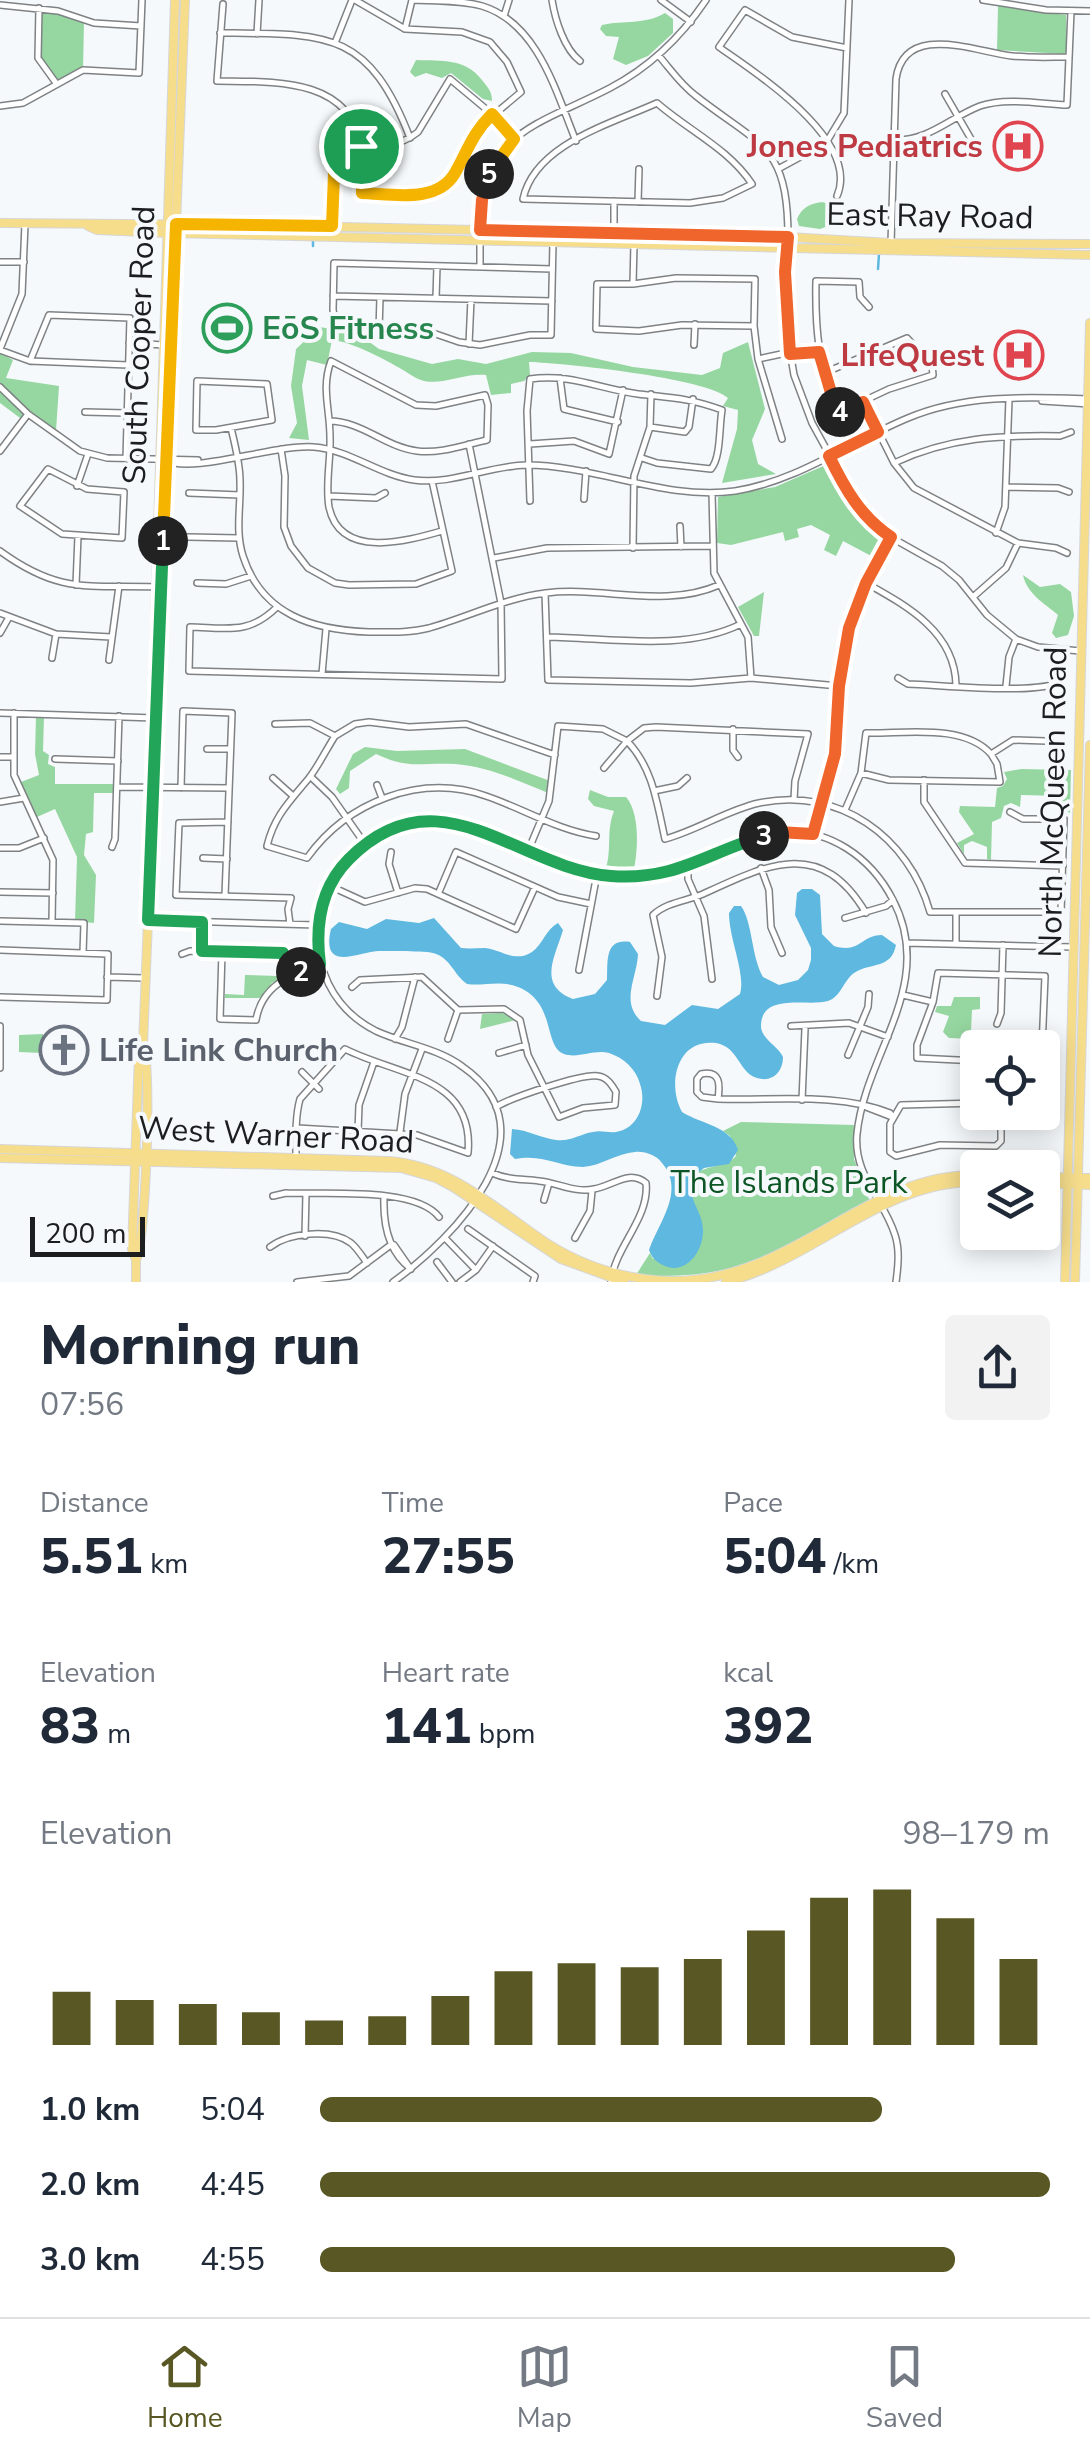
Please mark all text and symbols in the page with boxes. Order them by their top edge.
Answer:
pin [319,104,404,189]
icon: arrive [334,119,389,174]
hospital icon: Jones Pediatrics [992,120,1044,172]
place label: Jones Pediatrics [746,125,983,168]
pin: 5 [464,149,514,199]
text: 5 [481,155,497,193]
street label: East Ray Road [826,193,1034,239]
street label: South Cooper Road [113,205,165,485]
sports icon: EōS Fitness [201,302,253,354]
place label: EōS Fitness [262,307,434,350]
hospital icon: LifeQuest [993,329,1045,381]
place label: LifeQuest [841,334,985,377]
pin: 4 [815,387,865,437]
text: 4 [832,393,848,431]
pin: 1 [138,516,188,566]
text: 1 [155,522,171,560]
street label: North McQueen Road [1029,646,1077,958]
pin: 3 [739,811,789,861]
text: 3 [756,817,772,855]
pin: 2 [276,947,326,997]
text: 2 [293,953,309,991]
church icon: Life Link Church [38,1024,90,1076]
place label: Life Link Church [99,1029,338,1072]
map controls [960,1030,1060,1250]
button: locate [960,1030,1060,1130]
street label: West Warner Road [137,1106,415,1164]
button: layers [960,1150,1060,1250]
park label: The Islands Park [670,1161,909,1204]
scale bar [30,1212,145,1256]
text: 200 m [45,1215,127,1253]
text: Morning run [40,1308,360,1383]
button: share [945,1315,1050,1420]
text: 07:56 [40,1383,124,1426]
text: Distance [40,1484,149,1522]
text: Time [382,1484,444,1522]
text: Pace [723,1484,783,1522]
text: 5.51 [40,1522,143,1591]
text: 27:55 [382,1522,515,1591]
text: 5:04 [723,1522,826,1591]
text: km [143,1545,188,1583]
text: /km [826,1545,879,1583]
text: Elevation [40,1654,156,1692]
text: Heart rate [382,1654,510,1692]
text: kcal [723,1654,773,1692]
text: 83 [40,1692,100,1761]
text: 141 [382,1692,472,1761]
text: 392 [723,1692,813,1761]
text: m [100,1715,131,1753]
text: bpm [472,1715,535,1753]
text: Elevation [40,1812,173,1855]
text: 98–179 m [902,1812,1050,1855]
text: 1.0 km [40,2088,140,2131]
text: 5:04 [200,2088,265,2131]
text: 2.0 km [40,2163,140,2206]
text: 4:45 [200,2163,265,2206]
text: 3.0 km [40,2238,140,2281]
text: 4:55 [200,2238,265,2281]
tab: Home [147,2339,223,2437]
tab: Map [517,2339,572,2437]
tab: Saved [866,2339,943,2437]

